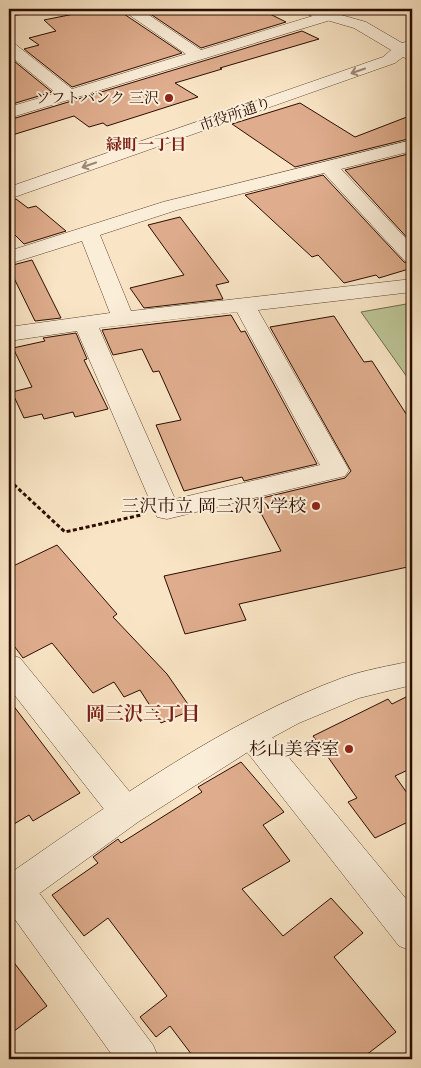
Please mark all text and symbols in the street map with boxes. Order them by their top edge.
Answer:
one-way arrow [351,67,367,76]
place label: ソフトバンク 三沢 [36,88,159,107]
marker: ソフトバンク 三沢 [163,92,175,104]
street label: 市役所通り [196,92,273,135]
district label: 緑町一丁目 [106,134,186,154]
one-way arrow [82,161,98,170]
place label: 三沢市立 岡三沢小学校 [121,495,306,517]
marker: 三沢市立 岡三沢小学校 [310,500,322,512]
district label: 岡三沢三丁目 [86,702,200,725]
place label: 杉山美容室 [249,738,339,760]
marker: 杉山美容室 [343,743,355,755]

